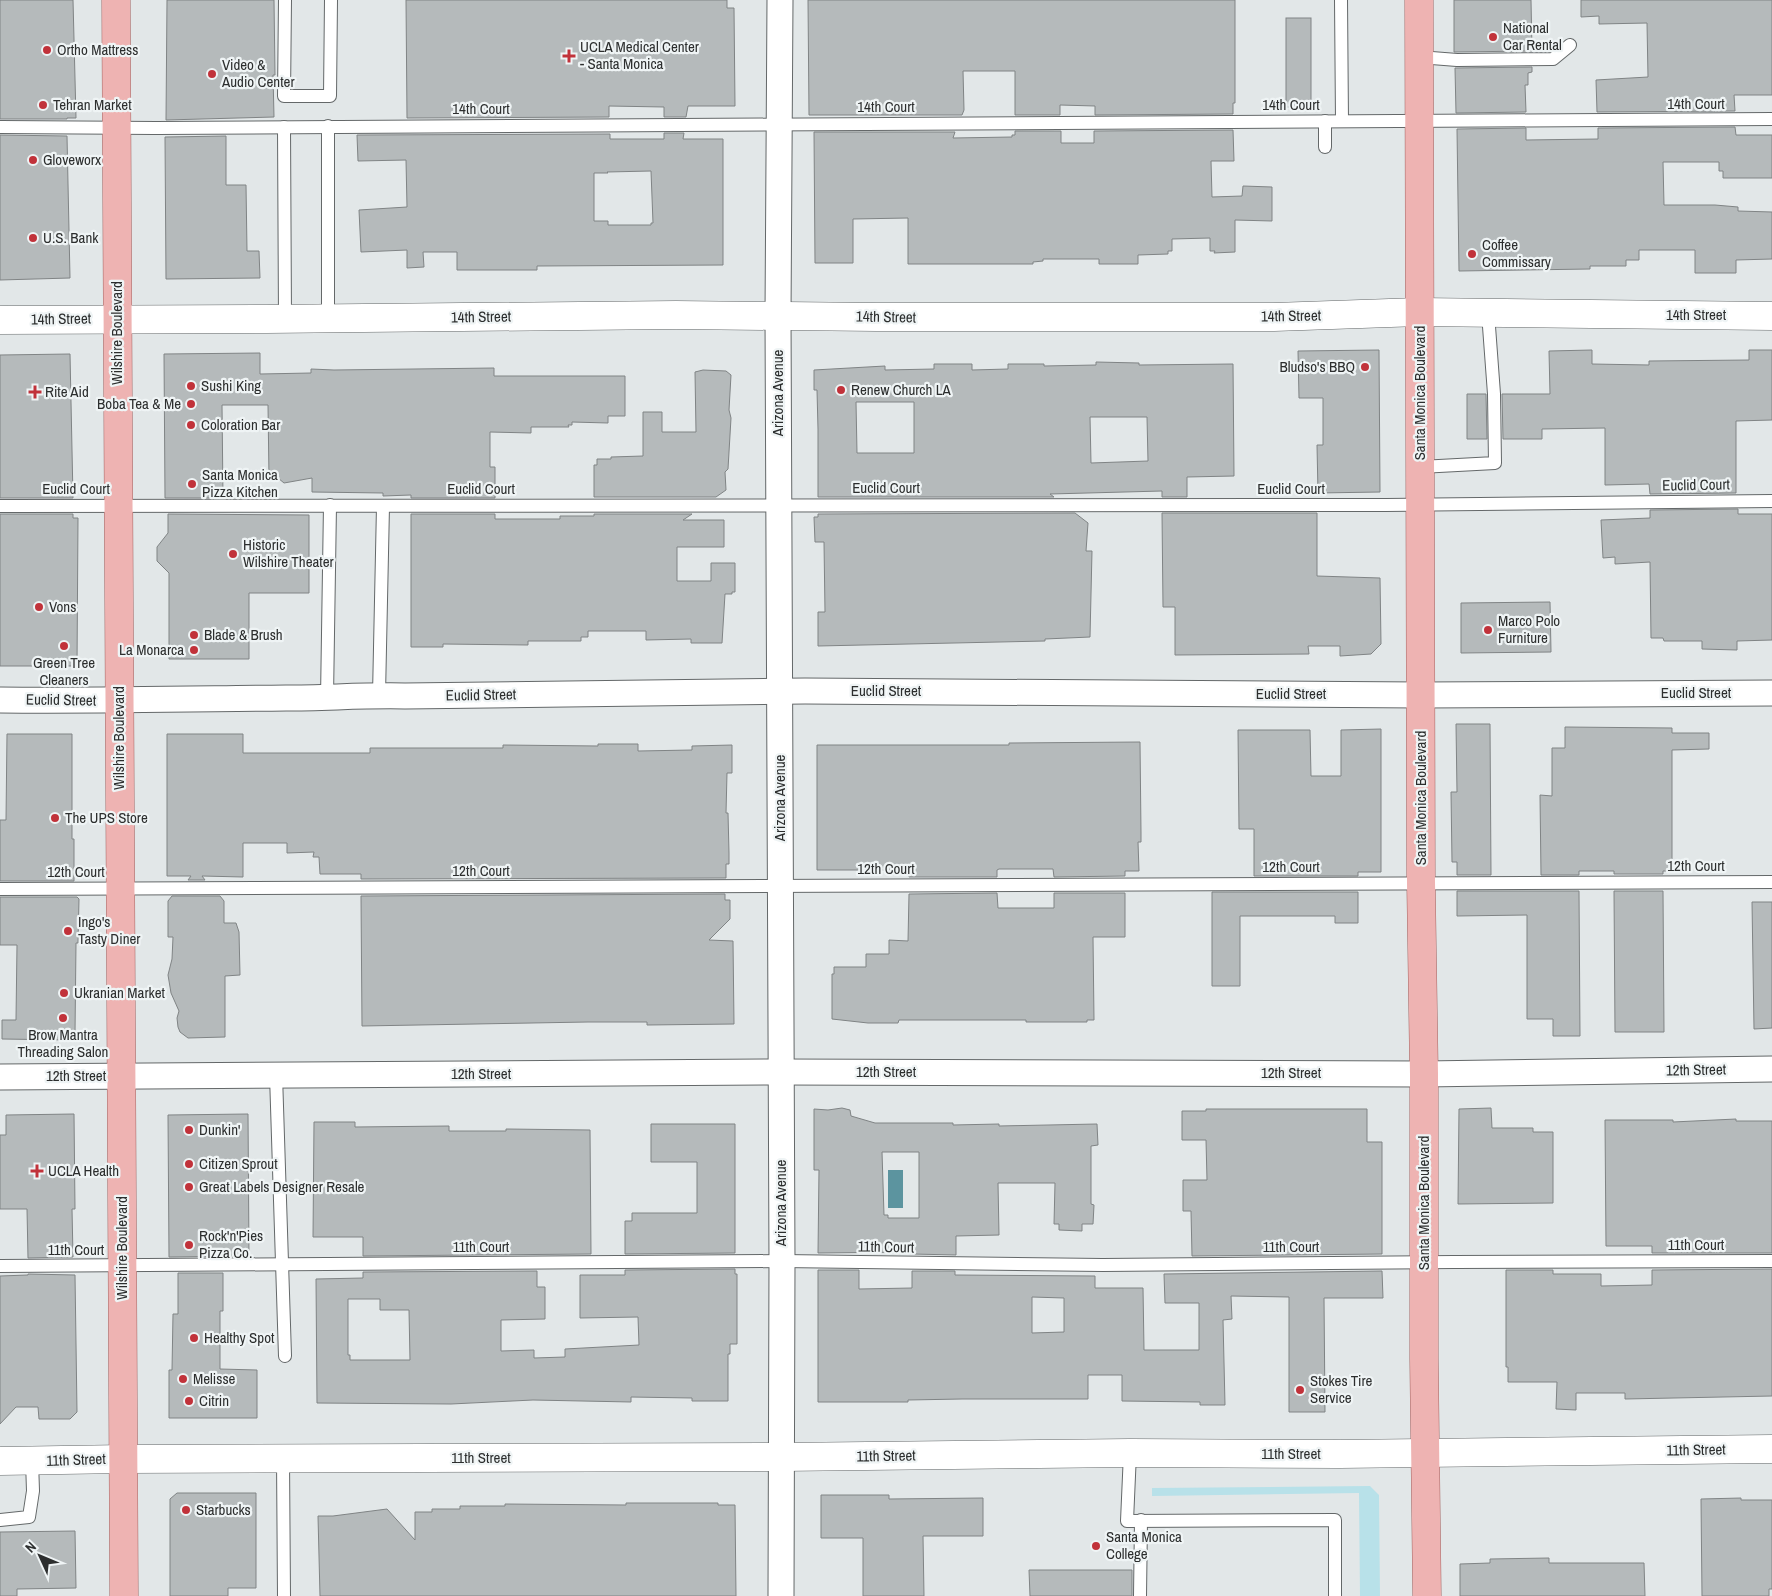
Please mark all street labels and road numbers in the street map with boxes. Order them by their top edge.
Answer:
street label: 14th Court [1667,93,1725,114]
street label: 14th Court [1262,94,1320,115]
street label: 14th Court [857,96,915,117]
street label: 14th Court [452,98,510,119]
street label: Wilshire Boulevard [106,281,127,385]
street label: 14th Street [1261,304,1322,327]
street label: 14th Street [1666,304,1727,325]
street label: 14th Street [451,305,512,328]
street label: 14th Street [856,305,917,328]
street label: 14th Street [31,307,92,330]
street label: Santa Monica Boulevard [1409,326,1430,460]
street label: Arizona Avenue [767,350,788,437]
street label: Euclid Court [1662,473,1731,496]
street label: Euclid Court [852,477,920,498]
street label: Euclid Court [42,478,110,499]
street label: Euclid Court [447,478,515,499]
street label: Euclid Court [1257,478,1325,499]
street label: Euclid Street [851,680,922,701]
street label: Euclid Street [1661,682,1732,703]
street label: Euclid Street [446,683,517,706]
street label: Euclid Street [1256,683,1327,704]
street label: Wilshire Boulevard [108,686,129,790]
street label: Euclid Street [26,688,97,711]
street label: Santa Monica Boulevard [1410,731,1431,865]
street label: Arizona Avenue [769,755,790,842]
street label: 12th Court [1667,855,1725,876]
street label: 12th Court [1262,856,1320,877]
street label: 12th Court [857,858,915,879]
street label: 12th Court [452,860,510,881]
street label: 12th Court [47,861,105,882]
street label: 12th Street [1666,1058,1727,1081]
street label: 12th Street [856,1061,917,1082]
street label: 12th Street [1261,1062,1322,1083]
street label: 12th Street [451,1063,512,1084]
street label: 12th Street [46,1065,107,1086]
street label: Santa Monica Boulevard [1413,1136,1434,1270]
street label: Arizona Avenue [770,1160,791,1247]
street label: Wilshire Boulevard [111,1196,132,1300]
street label: 11th Court [1668,1234,1725,1255]
street label: 11th Court [453,1236,510,1257]
street label: 11th Court [858,1236,915,1258]
street label: 11th Court [1263,1236,1320,1257]
street label: 11th Court [48,1239,105,1260]
street label: 11th Street [1666,1438,1726,1461]
street label: 11th Street [1261,1443,1321,1464]
street label: 11th Street [856,1444,916,1467]
street label: 11th Street [451,1447,511,1468]
street label: 11th Street [46,1448,107,1471]

